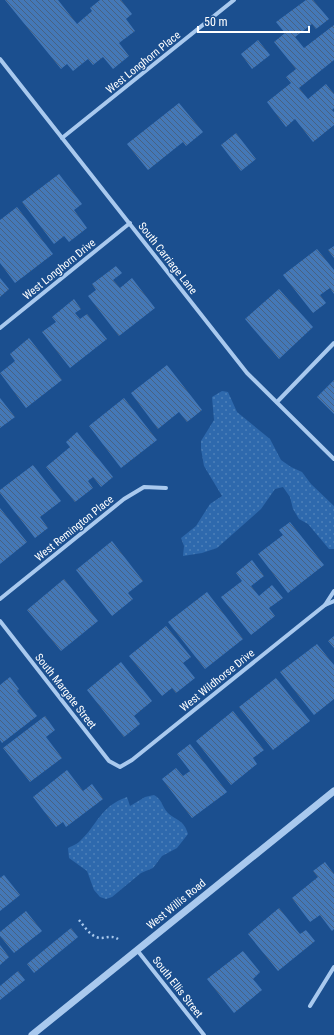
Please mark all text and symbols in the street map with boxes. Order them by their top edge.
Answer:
scale bar [198,8,309,34]
text: 50 m [204,15,228,29]
street label: West Longhorn Place [104,28,183,96]
street label: South Carriage Lane [135,220,200,297]
street label: West Longhorn Drive [20,236,98,303]
street label: West Remington Place [32,493,116,564]
street label: West Wildhorse Drive [178,646,257,714]
street label: South Margate Street [32,651,99,732]
street label: West Willis Road [144,877,208,932]
street label: South Ellis Street [150,954,206,1020]

